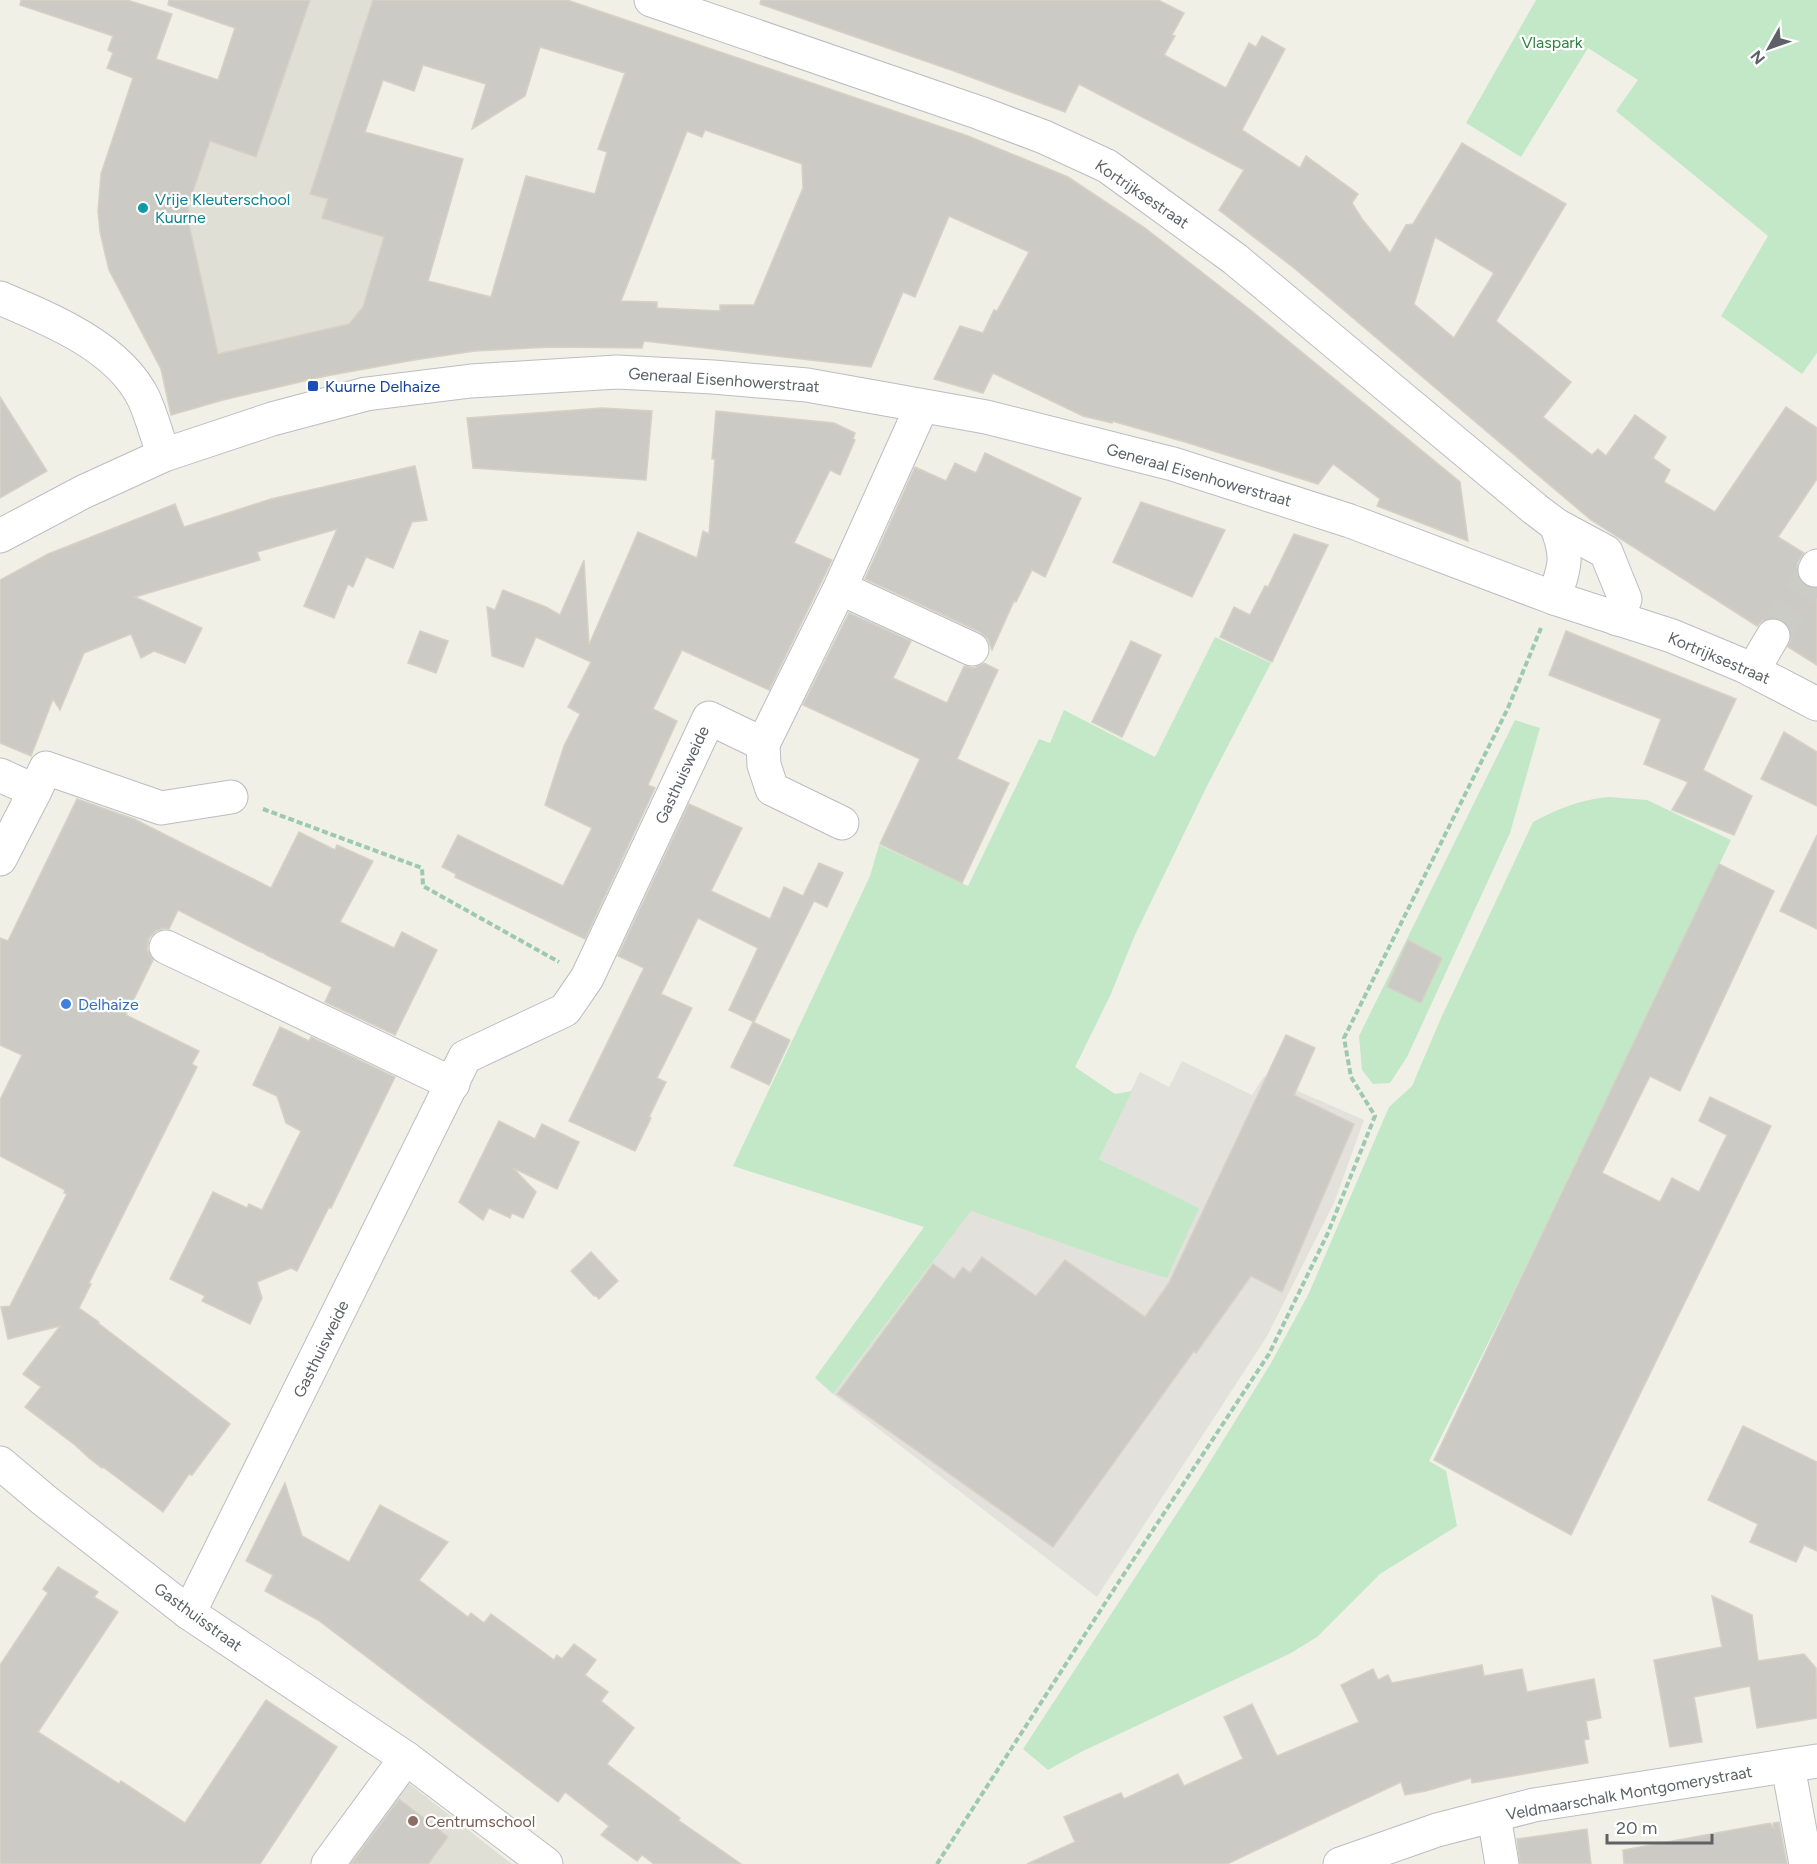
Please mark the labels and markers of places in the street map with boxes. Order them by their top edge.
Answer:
place label: Vrije Kleuterschool Kuurne [155,190,290,227]
marker: Vrije Kleuterschool Kuurne [136,201,150,215]
place label: Kuurne Delhaize [325,377,441,396]
marker: Kuurne Delhaize [306,379,320,393]
place label: Delhaize [78,995,139,1014]
marker: Delhaize [59,997,73,1011]
place label: Centrumschool [425,1812,535,1831]
marker: Centrumschool [406,1814,420,1828]

